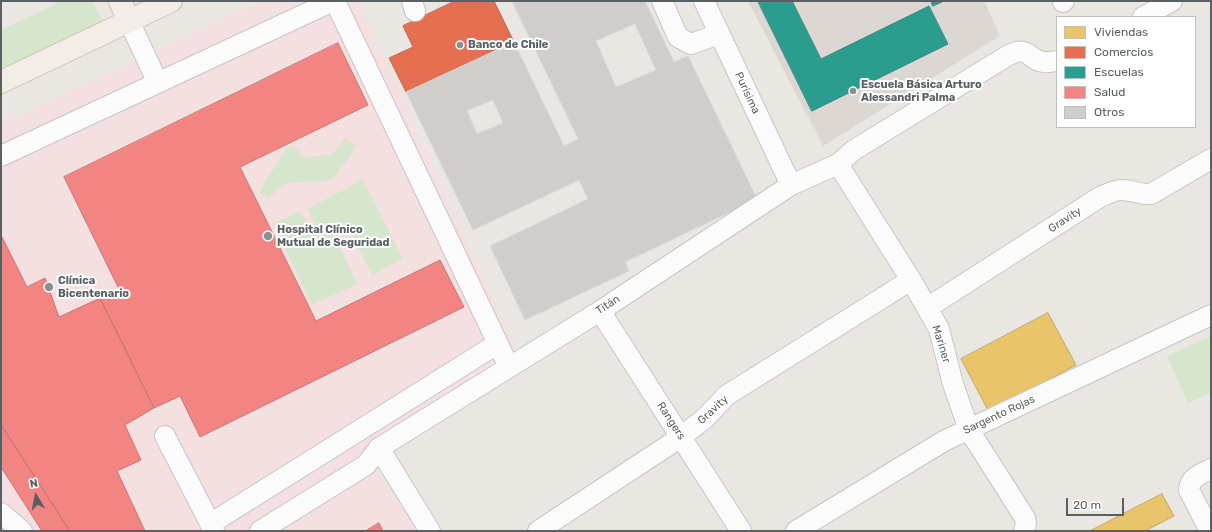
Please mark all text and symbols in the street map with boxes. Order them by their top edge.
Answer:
legend [1056,16,1196,128]
text: Viviendas [1094,25,1148,39]
place label: Banco de Chile [468,38,548,52]
marker: Banco de Chile [455,40,465,50]
text: Comercios [1094,45,1153,59]
text: Escuelas [1094,65,1144,79]
street label: Purísima [732,70,762,116]
place label: Escuela Básica Arturo Alessandri Palma [861,78,982,104]
text: Salud [1094,85,1125,99]
marker: Escuela Básica Arturo Alessandri Palma [848,86,858,96]
text: Otros [1094,105,1124,119]
street label: Gravity [1046,204,1084,236]
place label: Hospital Clínico Mutual de Seguridad [277,223,390,249]
marker: Hospital Clínico Mutual de Seguridad [262,230,274,242]
place label: Clínica Bicentenario [58,274,129,300]
marker: Clínica Bicentenario [43,281,55,293]
street label: Titán [593,292,623,318]
street label: Mariner [929,324,953,364]
street label: Gravity [695,393,731,427]
street label: Sargento Rojas [961,393,1037,437]
street label: Rangers [654,400,688,442]
north arrow [16,476,56,516]
text: N [29,477,39,491]
scale bar [1068,490,1126,516]
text: 20 m [1073,498,1101,512]

